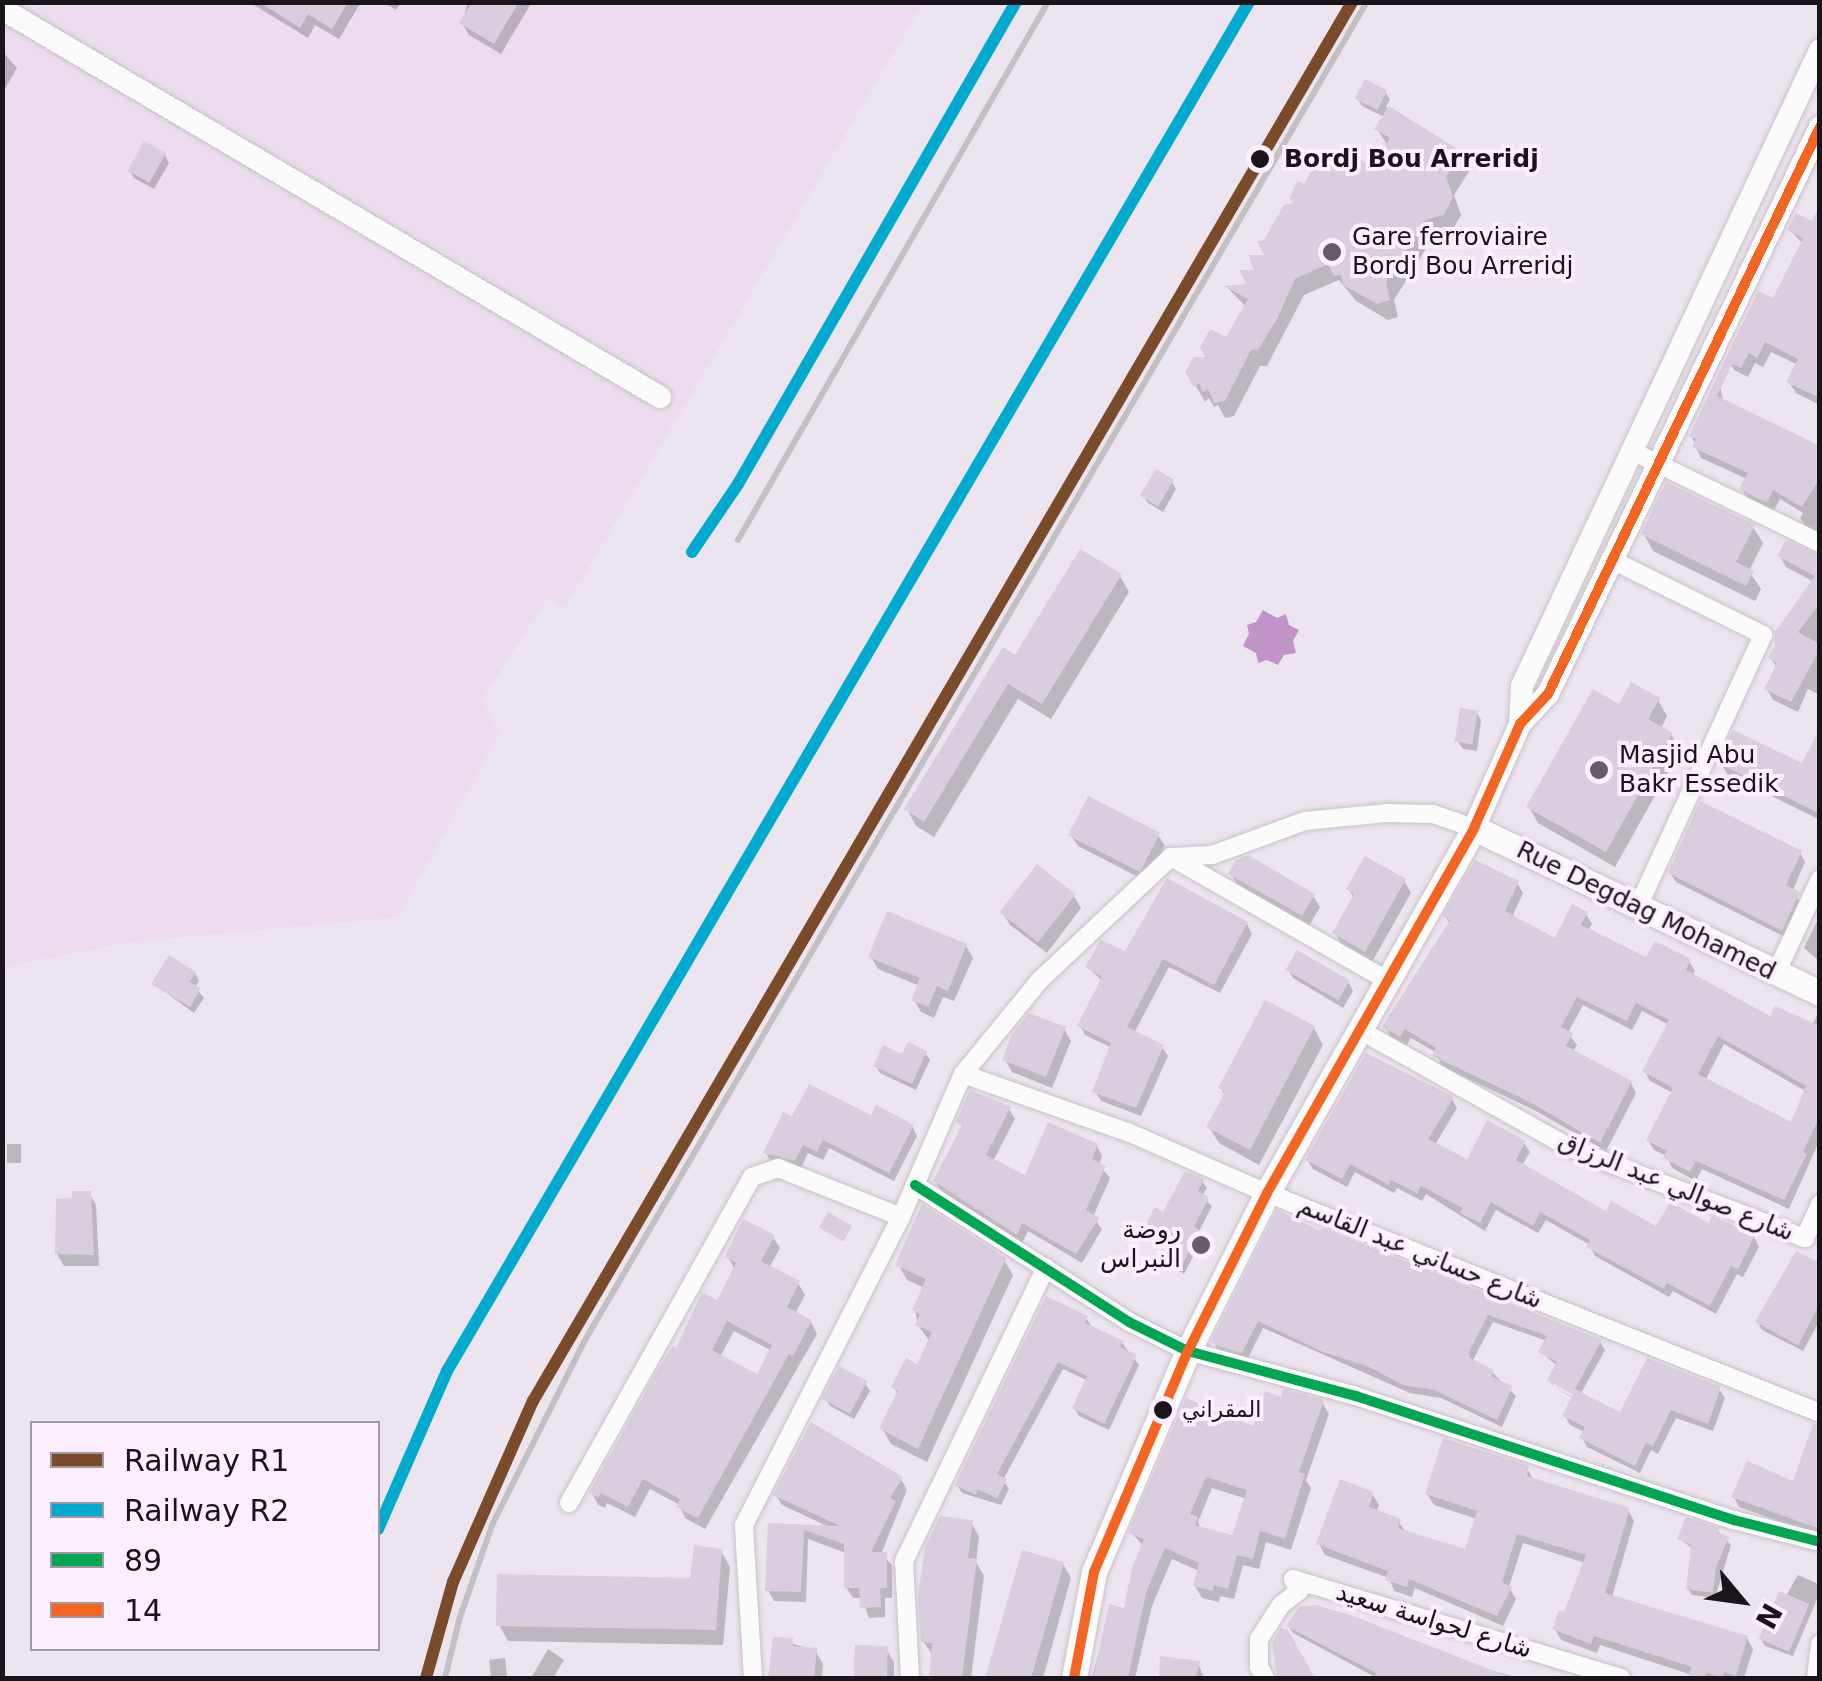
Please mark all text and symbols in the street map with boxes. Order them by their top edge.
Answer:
marker: Bordj Bou Arreridj [1245,144,1275,174]
place label: Bordj Bou Arreridj [1284,144,1539,174]
place label: Gare ferroviaire Bordj Bou Arreridj [1352,223,1573,282]
marker: Gare ferroviaire Bordj Bou Arreridj [1321,241,1343,263]
place label: Masjid Abu Bakr Essedik [1619,741,1779,800]
marker: Masjid Abu Bakr Essedik [1588,759,1610,781]
street label: Rue Degdag Mohamed [1512,835,1780,987]
street label: شارع صوالي عبد الرزاق [1554,1126,1798,1248]
street label: شارع حساني عبد القاسم [1294,1190,1546,1316]
place label: روضة النبراس [1100,1216,1181,1275]
marker: روضة النبراس [1190,1234,1212,1256]
place label: المقراني [1182,1397,1261,1423]
marker: المقراني [1153,1400,1173,1420]
legend [30,1421,380,1651]
text: Railway R1 [124,1443,289,1478]
text: Railway R2 [124,1493,289,1528]
text: 89 [124,1543,162,1578]
north arrow [1692,1551,1792,1651]
street label: شارع لحواسة سعيد [1333,1577,1535,1665]
text: 14 [124,1593,162,1628]
text: N [1749,1598,1789,1634]

